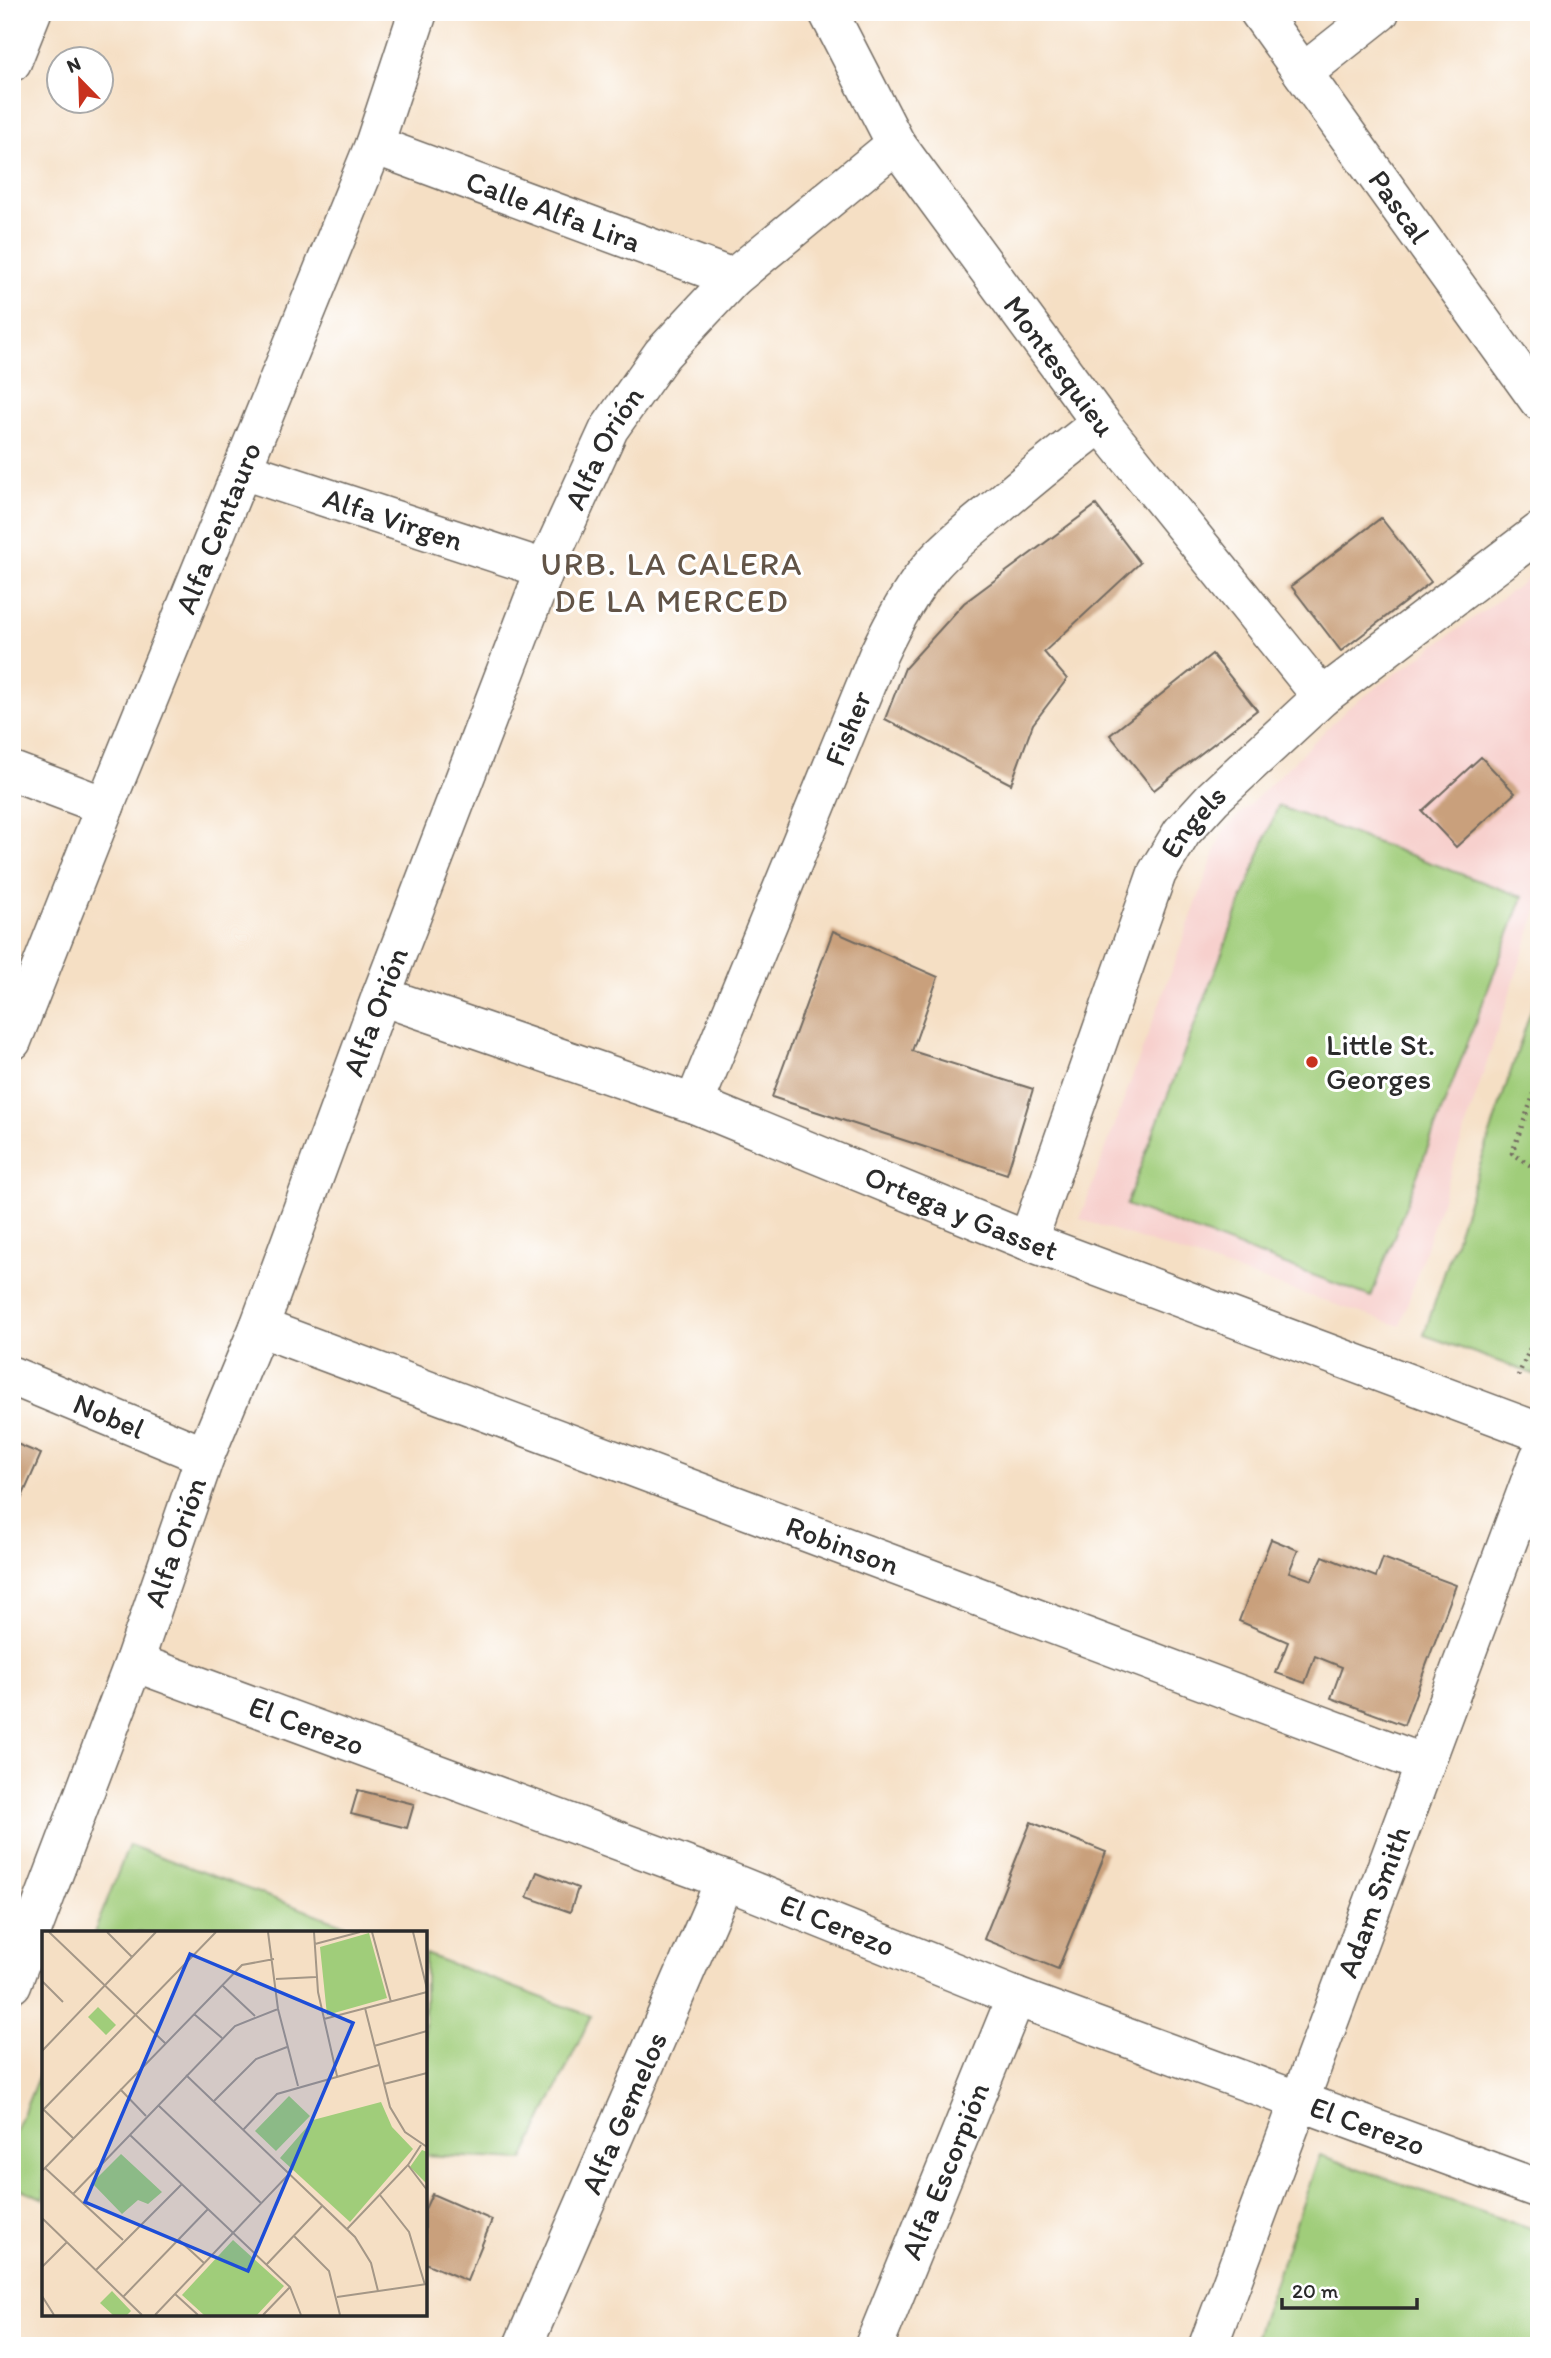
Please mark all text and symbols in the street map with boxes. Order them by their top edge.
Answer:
north arrow [46,46,116,116]
text: N [63,52,84,78]
street label: Calle Alfa Lira [461,162,646,260]
street label: Pascal [1361,162,1439,251]
street label: Montesquieu [996,288,1124,444]
street label: Alfa Orión [556,379,652,515]
street label: Alfa Centauro [166,436,269,619]
street label: Alfa Virgen [319,479,468,559]
district label: URB. LA CALERA DE LA MERCED [541,545,803,620]
street label: Fisher [816,685,879,771]
street label: Engels [1152,776,1234,865]
street label: Alfa Orión [334,942,416,1081]
place label: Little St. Georges [1326,1026,1435,1097]
marker: Little St. Georges [1304,1054,1320,1070]
street label: Ortega y Gasset [859,1157,1063,1269]
street label: Nobel [68,1384,151,1447]
street label: Alfa Orión [135,1472,214,1612]
street label: Robinson [781,1507,904,1583]
street label: El Cerezo [244,1687,370,1763]
street label: Adam Smith [1328,1821,1418,1983]
street label: El Cerezo [775,1885,900,1964]
inset map [42,1931,427,2316]
street label: Alfa Gemelos [572,2026,675,2200]
street label: Alfa Escorpión [892,2077,997,2265]
street label: El Cerezo [1305,2087,1430,2164]
scale bar [1282,2267,1416,2311]
text: 20 m [1292,2278,1339,2303]

